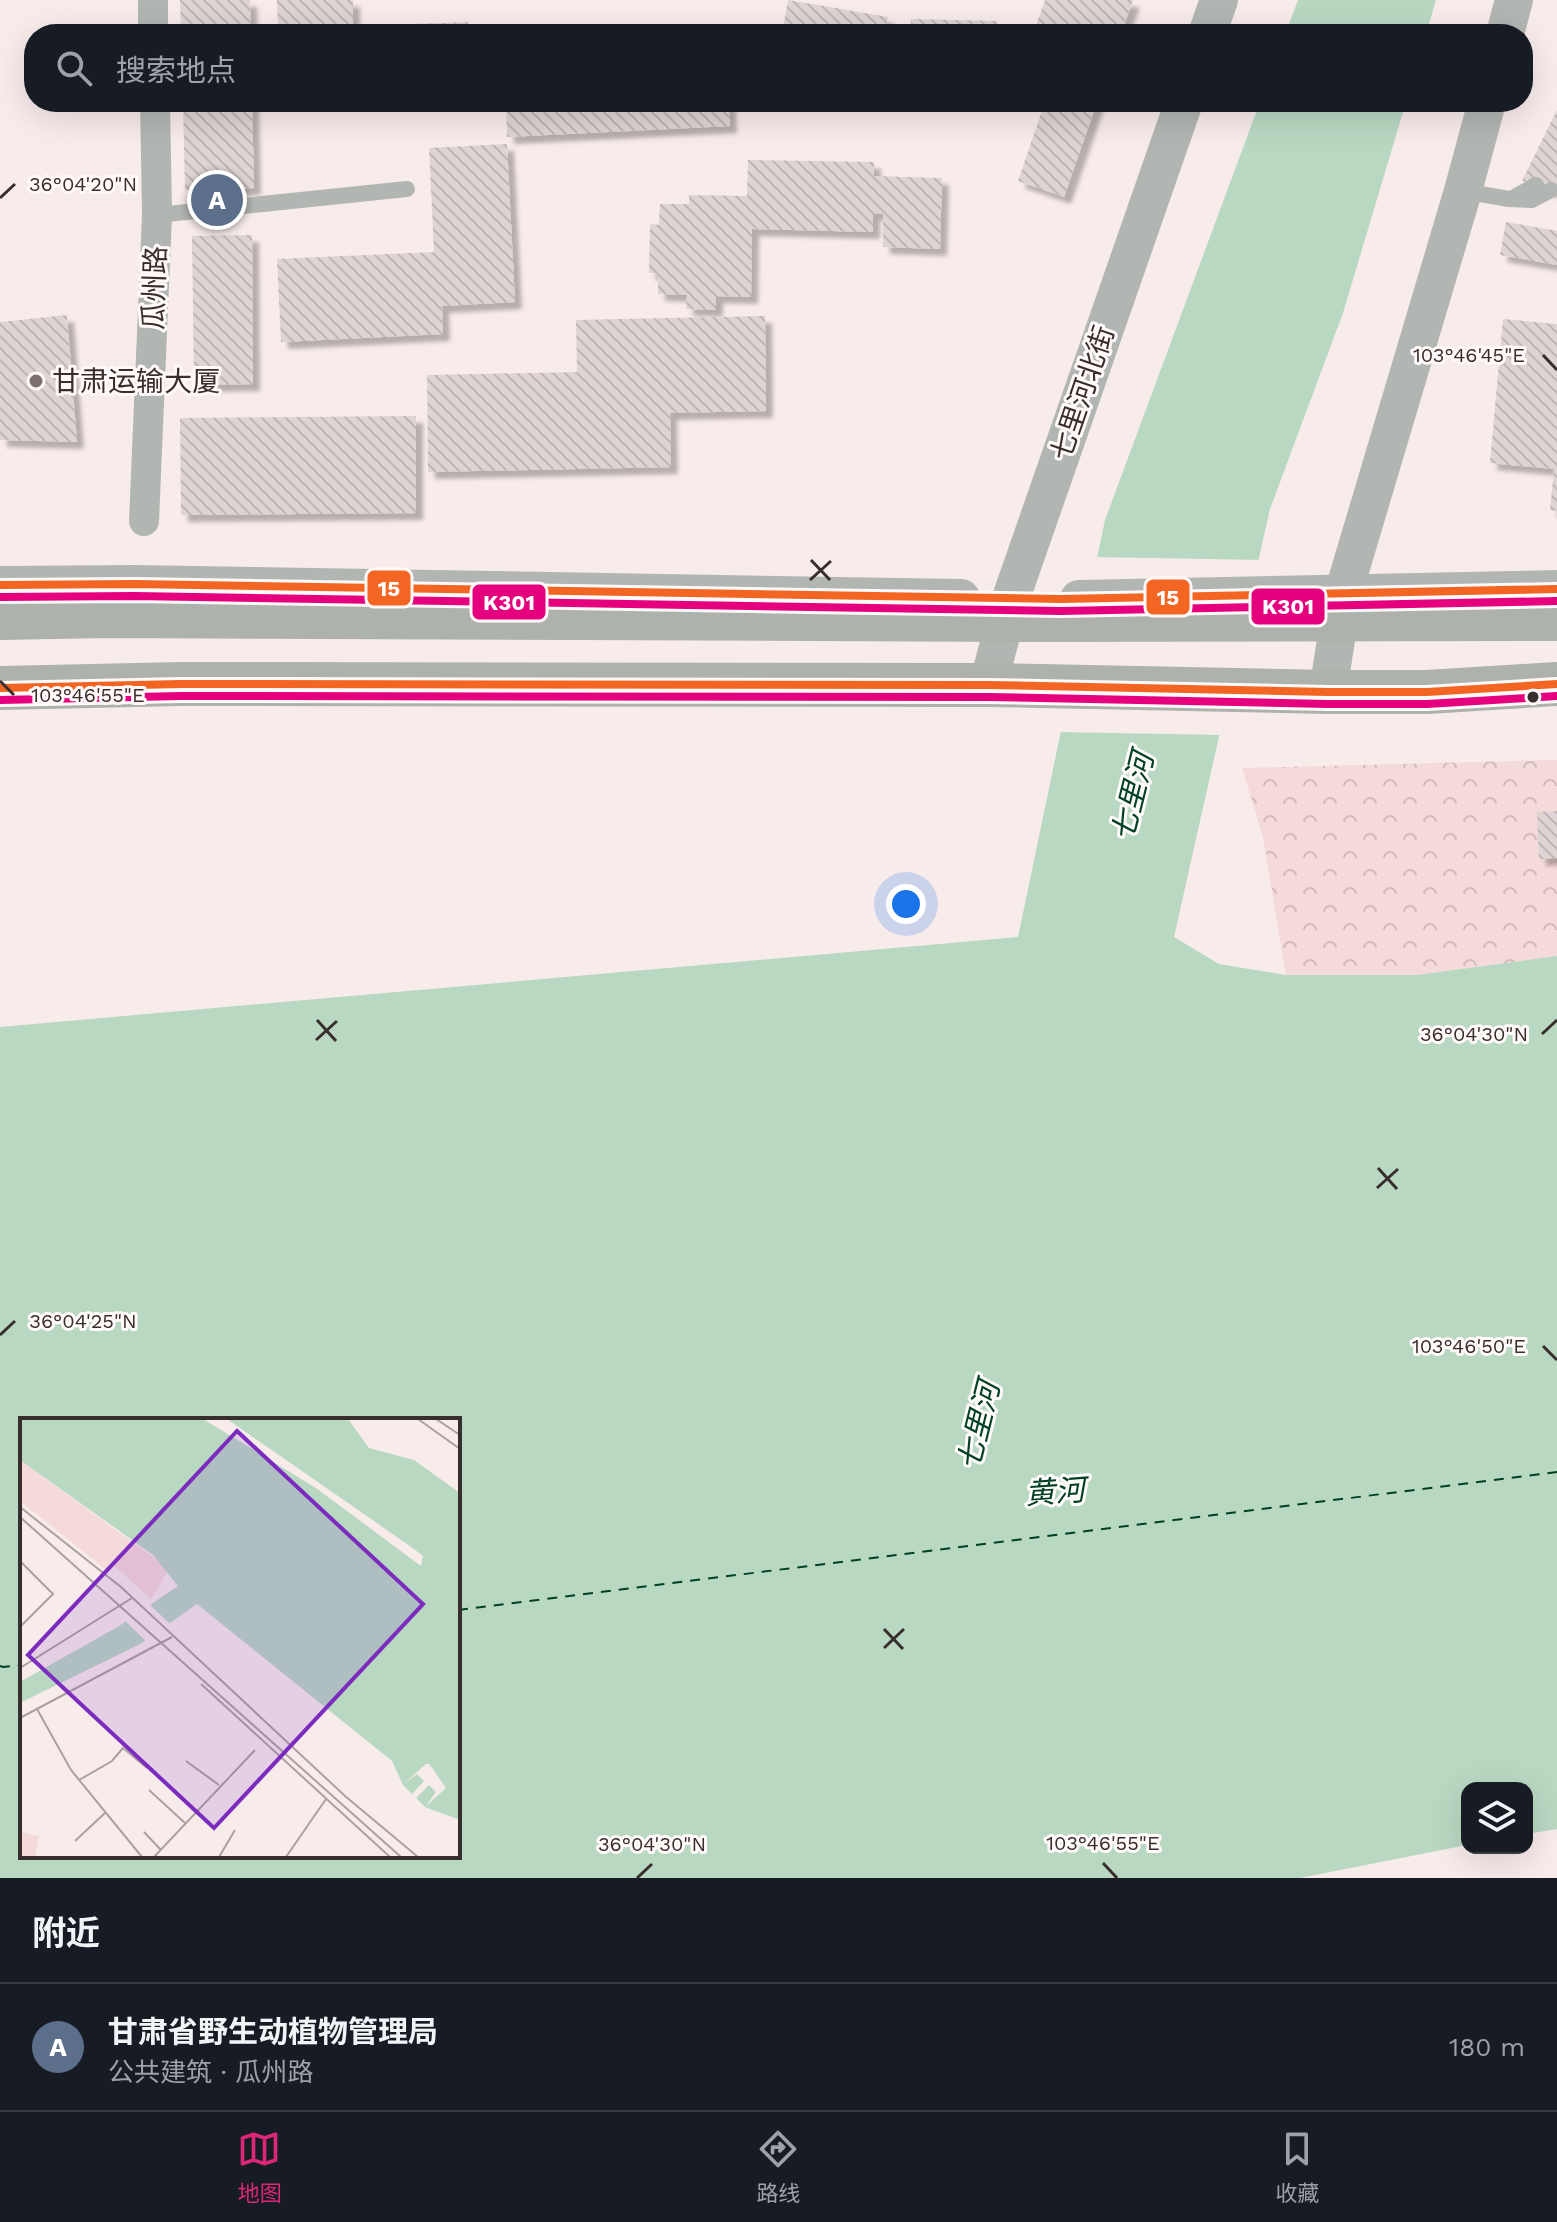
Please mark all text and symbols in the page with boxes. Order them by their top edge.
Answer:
search box [24,24,1533,112]
icon: search [52,46,96,90]
text: 搜索地点 [116,53,236,88]
pin: A [191,170,243,230]
text: 36°04'20"N [29,172,137,196]
street label: 瓜州路 [137,245,172,331]
street label: 七里河北街 [1044,322,1121,465]
text: 103°46'45"E [1413,343,1525,367]
place label: 甘肃运输大厦 [52,365,220,398]
marker: 甘肃运输大厦 [27,372,45,390]
line badge: 15 [366,569,412,607]
text: 15 [378,576,400,601]
line badge: 15 [1145,578,1191,616]
line badge: K301 [471,583,547,621]
text: 15 [1157,585,1179,610]
line badge: K301 [1250,587,1326,626]
text: K301 [483,590,535,615]
text: K301 [1262,594,1314,619]
text: 103°46'55"E [31,683,145,707]
unlabelled marker [1525,689,1541,705]
water label: 七里河 [1105,744,1162,845]
your location [886,884,926,924]
text: 36°04'30"N [1420,1022,1528,1046]
text: 36°04'25"N [29,1309,137,1333]
text: 103°46'50"E [1412,1334,1526,1358]
water label: 七里河 [951,1373,1008,1474]
inset map [20,1418,460,1858]
water label: 黄河 [1024,1472,1091,1511]
map controls [1461,1782,1533,1854]
button: layers [1461,1782,1533,1854]
text: 103°46'55"E [1046,1831,1160,1855]
text: 36°04'30"N [598,1832,706,1856]
text: 附近 [32,1913,100,1953]
text: 甘肃省野生动植物管理局 [108,2014,438,2049]
text: A [49,2032,67,2062]
text: 180 m [1449,2032,1525,2062]
text: 公共建筑 · 瓜州路 [108,2057,314,2087]
tab: 地图 [237,2127,282,2207]
tab: 路线 [756,2127,801,2207]
tab: 收藏 [1275,2127,1320,2207]

